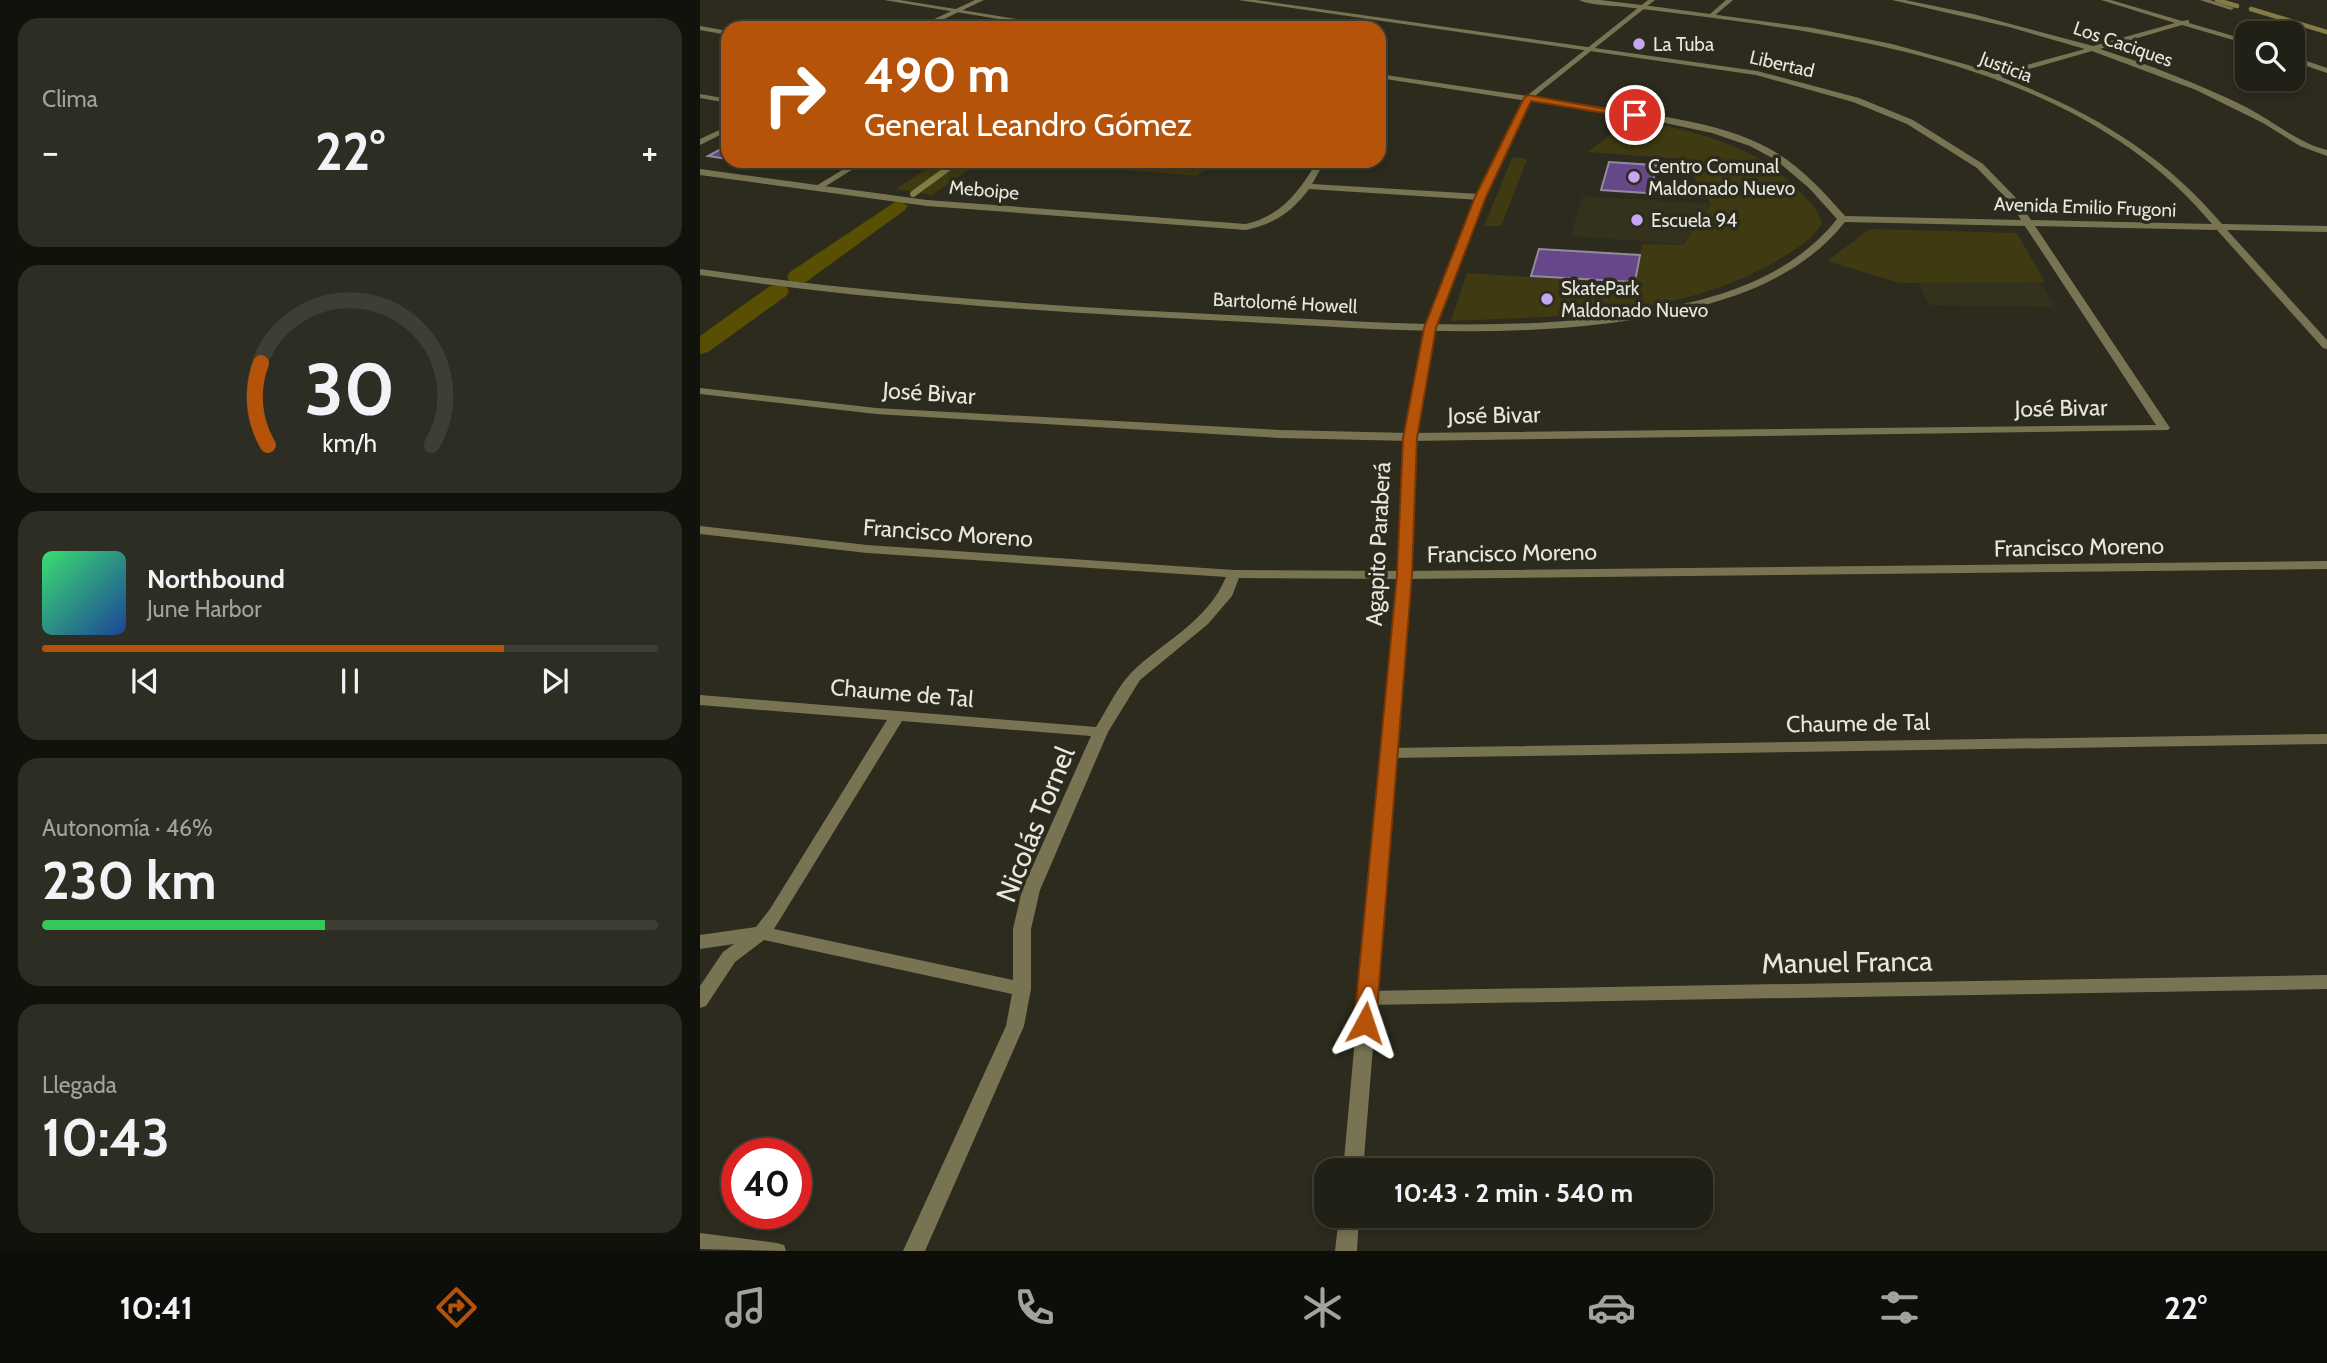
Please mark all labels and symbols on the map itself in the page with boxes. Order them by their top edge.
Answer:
street label: Los Caciques [2070,16,2176,72]
place label: La Tuba [1653,33,1714,56]
marker: La Tuba [1631,36,1647,52]
street label: Libertad [1747,45,1817,83]
street label: Justicia [1975,46,2036,88]
pin [1605,85,1665,145]
place label: Centro Comunal Maldonado Nuevo [1648,155,1795,200]
marker: Centro Comunal Maldonado Nuevo [1626,169,1642,185]
street label: Meboipe [948,175,1020,205]
street label: Avenida Emilio Frugoni [1993,192,2177,222]
place label: Escuela 94 [1651,209,1737,232]
marker: Escuela 94 [1629,212,1645,228]
place label: SkatePark Maldonado Nuevo [1561,277,1708,322]
street label: Bartolomé Howell [1212,288,1358,318]
marker: SkatePark Maldonado Nuevo [1539,291,1555,307]
street label: José Bivar [881,376,977,410]
street label: José Bivar [2013,393,2108,423]
street label: José Bivar [1446,400,1541,430]
street label: Agapito Paraberá [1360,461,1396,627]
street label: Francisco Moreno [862,513,1034,553]
street label: Francisco Moreno [1994,532,2164,562]
street label: Francisco Moreno [1427,538,1597,568]
street label: Chaume de Tal [829,673,975,713]
street label: Chaume de Tal [1786,708,1931,738]
street label: Nicolás Tornel [988,741,1082,907]
street label: Manuel Franca [1761,944,1933,980]
position arrow [1328,986,1402,1060]
speed limit sign: 40 [721,1138,812,1229]

